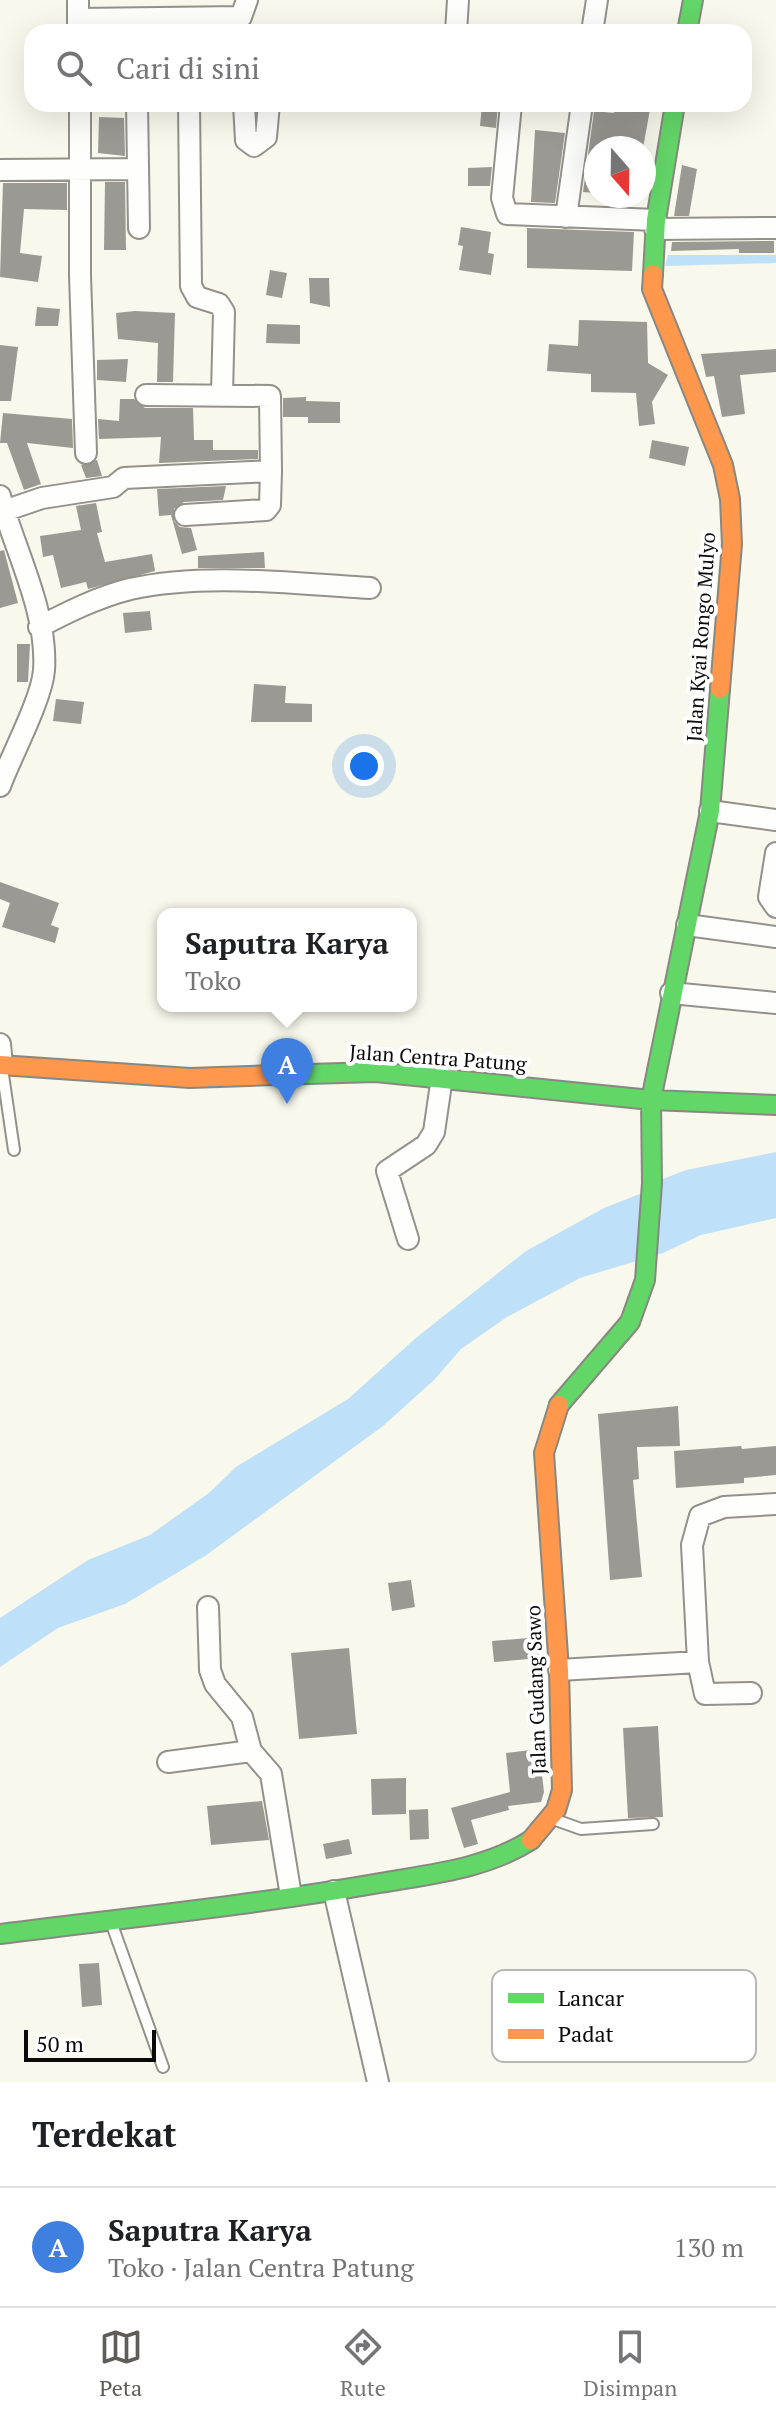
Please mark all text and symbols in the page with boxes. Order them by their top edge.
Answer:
search box [24,24,752,112]
icon: search [52,46,96,90]
text: Cari di sini [116,48,260,88]
north arrow [584,136,656,208]
street label: Jalan Kyai Rongo Mulyo [680,531,721,743]
your location [344,746,384,786]
popup [157,908,417,1012]
text: Saputra Karya [185,923,389,963]
text: Toko [185,963,241,997]
pin: A [261,1038,313,1104]
street label: Jalan Centra Patung [349,1038,528,1077]
street label: Jalan Gudang Sawo [519,1605,552,1775]
legend [492,1970,756,2062]
text: Lancar [558,1983,625,2012]
text: Padat [558,2019,614,2048]
scale bar [24,2026,156,2062]
text: 50 m [36,2029,84,2058]
text: Terdekat [32,2112,177,2157]
text: Saputra Karya [108,2210,312,2250]
text: A [49,2230,67,2264]
text: 130 m [674,2230,744,2264]
text: Toko · Jalan Centra Patung [108,2250,414,2284]
tab: Peta [99,2325,143,2402]
tab: Rute [340,2325,386,2402]
tab: Disimpan [583,2325,677,2402]

